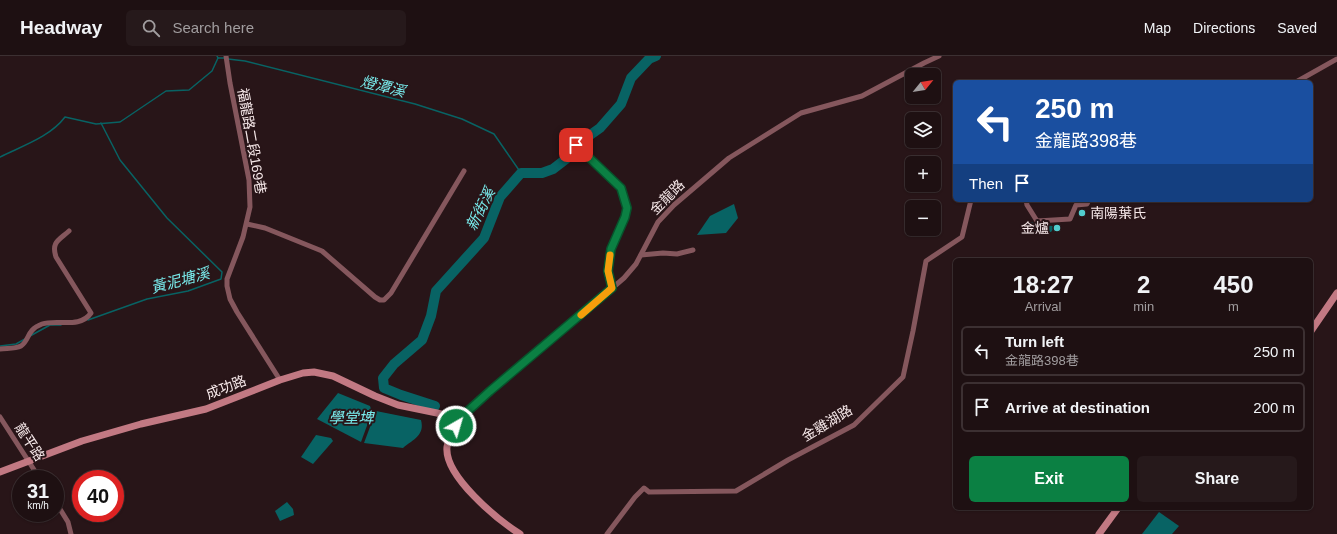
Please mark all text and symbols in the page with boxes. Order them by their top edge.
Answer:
search box [126,10,406,46]
text: Headway [20,17,102,38]
icon: search [140,17,162,39]
text: Search here [172,19,254,36]
text: Map [1144,20,1171,36]
text: Directions [1193,20,1255,36]
text: Saved [1277,20,1317,36]
north arrow [905,68,941,104]
map controls [905,68,941,236]
water label: 燈潭溪 [359,72,409,100]
street label: 福龍路二段169巷 [235,87,269,195]
text: 250 m [1035,93,1114,124]
icon: left [969,96,1021,148]
button: layers [905,112,941,148]
pin [559,128,593,162]
text: 金龍路398巷 [1035,131,1137,151]
icon: arrive [565,134,587,156]
button: + [905,156,941,192]
icon: arrive [1011,172,1033,194]
text: Then [969,175,1003,192]
street label: 金龍路 [646,176,688,218]
water label: 新街溪 [462,183,499,233]
button: − [905,200,941,236]
place label: 南陽葉氏 [1090,205,1146,221]
marker: 南陽葉氏 [1077,208,1087,218]
place label: 金爐 [1021,220,1049,236]
marker: 金爐 [1052,223,1062,233]
water label: 黃泥塘溪 [149,264,213,296]
text: 18:27 [1012,271,1074,298]
text: 2 [1137,271,1150,298]
text: 450 [1214,271,1254,298]
text: Arrival [1025,299,1062,314]
text: min [1133,299,1154,314]
text: m [1228,299,1239,314]
text: Turn left [1005,333,1064,350]
icon: left [971,340,993,362]
text: 250 m [1253,343,1295,360]
text: 金龍路398巷 [1005,353,1079,368]
street label: 成功路 [204,372,248,402]
icon: arrive [971,396,993,418]
text: Arrive at destination [1005,399,1150,416]
text: 200 m [1253,399,1295,416]
street label: 金雞湖路 [799,402,855,444]
position arrow [435,405,477,447]
water label: 學堂埤 [328,409,375,426]
street label: 龍平路 [12,420,48,464]
button: Exit [969,456,1129,502]
button: Share [1137,456,1297,502]
speed limit sign: 40 [72,470,124,522]
text: 31 [27,480,49,502]
text: km/h [27,500,49,511]

